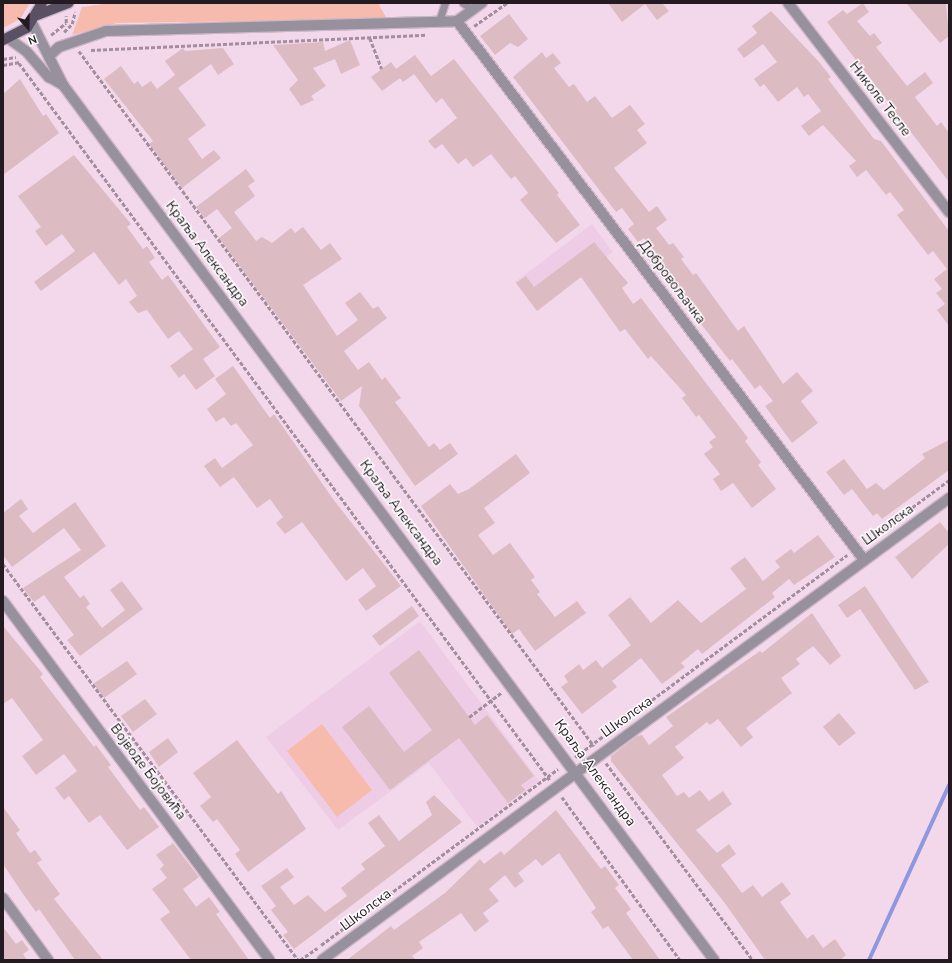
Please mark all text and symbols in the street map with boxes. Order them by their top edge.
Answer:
north arrow [8,8,48,48]
text: N [26,31,39,48]
street label: Николе Тесле [846,58,914,140]
street label: Краља Александра [162,198,252,310]
street label: Добровољачка [635,237,709,327]
street label: Краља Александра [356,457,446,569]
street label: Школска [859,501,917,549]
street label: Школска [598,693,656,741]
street label: Краља Александра [551,716,639,830]
street label: Војводе Бојовића [106,721,190,823]
street label: Школска [337,885,395,935]

